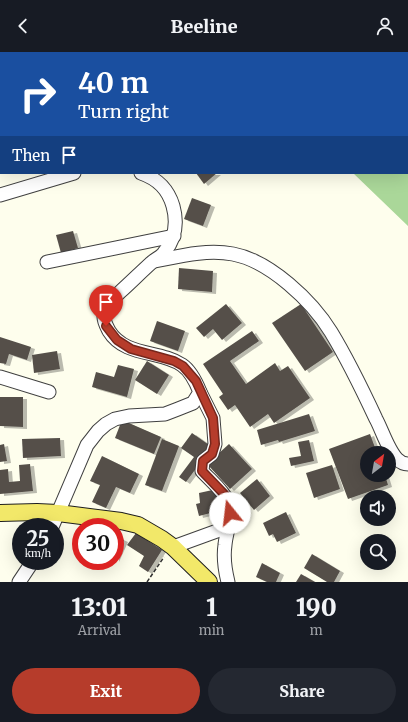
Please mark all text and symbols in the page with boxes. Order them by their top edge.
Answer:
icon: back [12,15,34,37]
text: Beeline [170,15,238,38]
icon: person [374,15,396,37]
text: 40 m [78,65,149,101]
icon: right [12,68,64,120]
text: Turn right [78,100,169,123]
icon: arrive [58,144,80,166]
text: Then [12,146,50,165]
pin [89,285,123,326]
icon: arrive [95,291,117,313]
north arrow [360,446,396,482]
map controls [360,446,396,570]
button: sound [360,490,396,526]
position arrow [209,492,251,534]
speed limit sign: 30 [72,518,124,570]
text: 25 [27,526,49,551]
button: search [360,534,396,570]
text: km/h [25,547,51,560]
text: 13:01 [71,592,128,623]
text: 1 [206,592,217,623]
text: 190 [296,592,337,623]
text: Arrival [78,622,121,639]
text: min [199,622,224,639]
text: m [310,622,323,639]
button: Exit [12,668,200,714]
button: Share [208,668,396,714]

